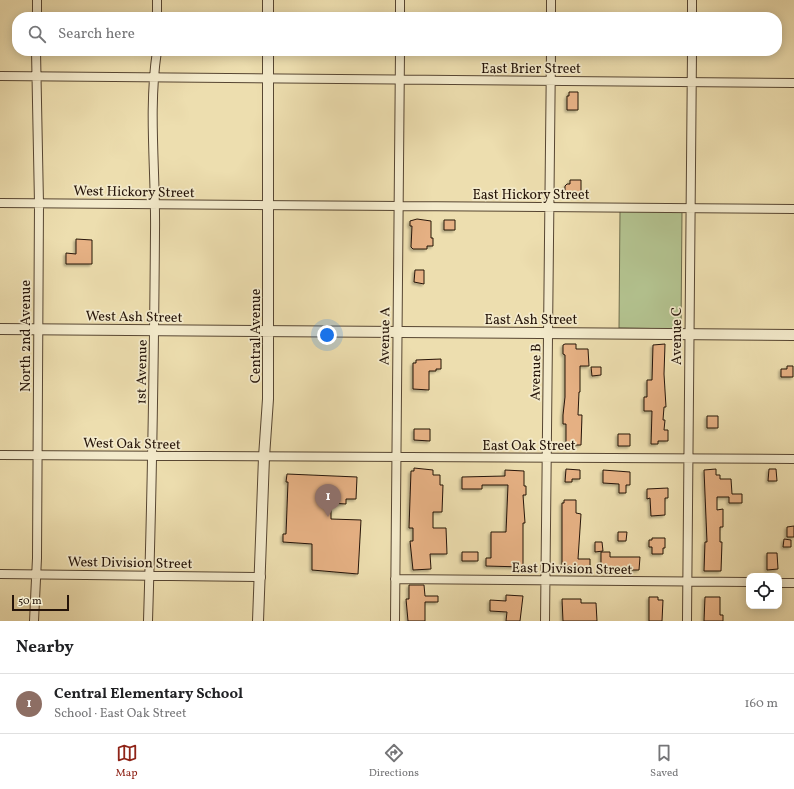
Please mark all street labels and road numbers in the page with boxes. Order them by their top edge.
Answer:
street label: East Brier Street [481,60,581,79]
street label: West Hickory Street [73,182,195,203]
street label: East Hickory Street [472,186,590,205]
street label: North 2nd Avenue [17,280,36,392]
street label: Central Avenue [247,288,266,383]
street label: Avenue A [375,306,396,365]
street label: West Ash Street [85,307,183,328]
street label: Avenue C [668,307,687,365]
street label: East Ash Street [485,311,577,330]
street label: 1st Avenue [132,339,153,405]
street label: Avenue B [527,343,546,401]
street label: West Oak Street [83,434,181,455]
street label: East Oak Street [482,437,576,456]
street label: West Division Street [67,553,193,574]
street label: East Division Street [511,559,633,580]

